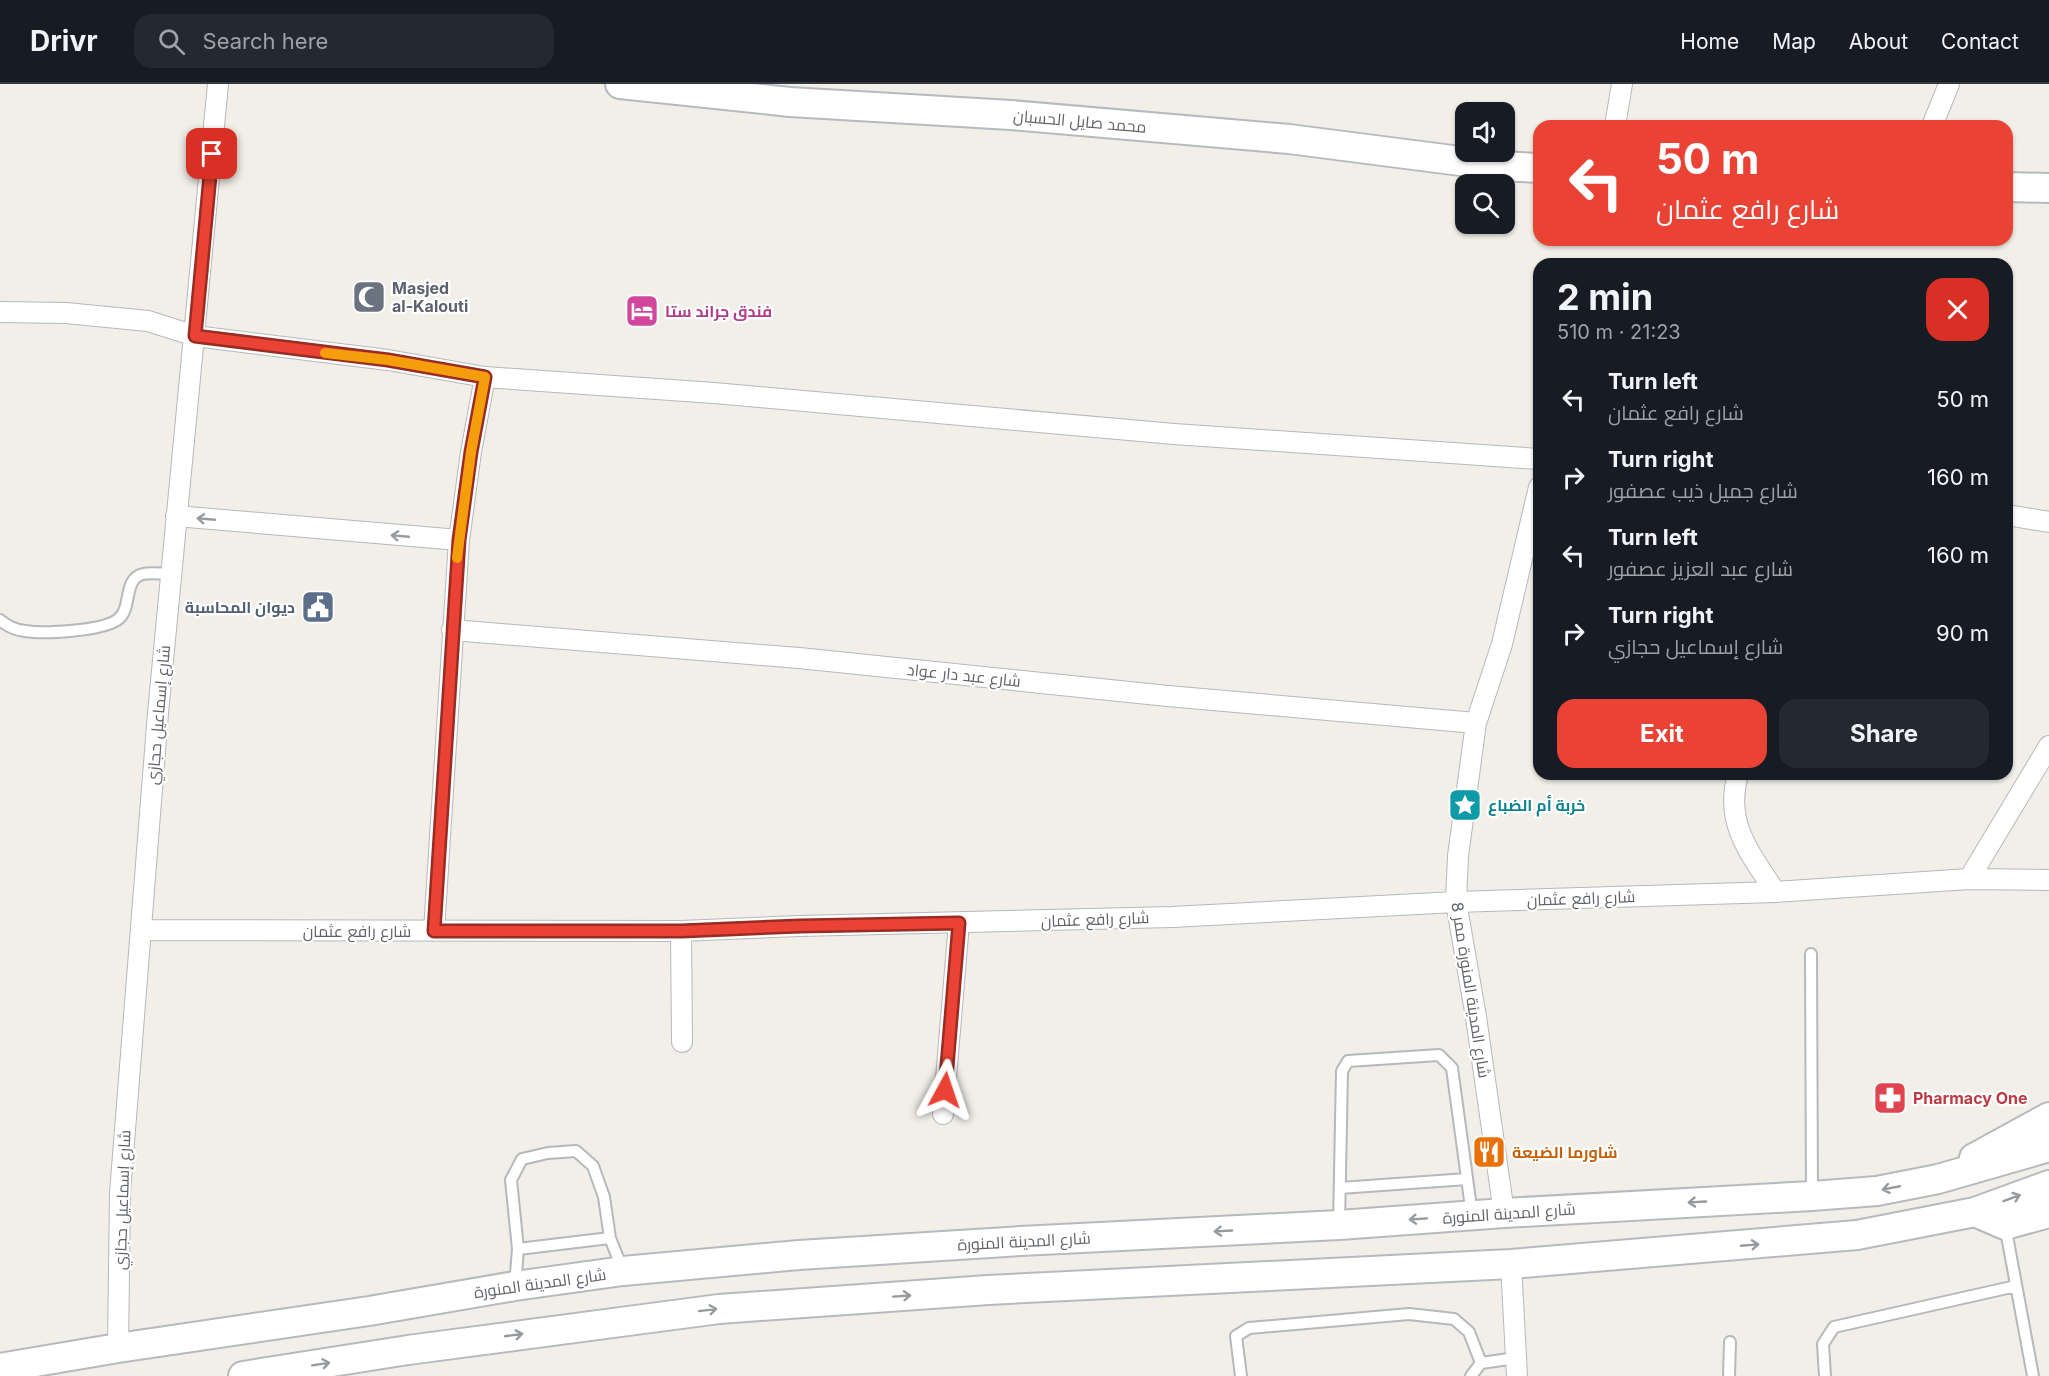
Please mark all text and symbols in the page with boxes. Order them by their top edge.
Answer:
search box [134,14,554,68]
text: Drivr [30,24,98,58]
icon: search [155,25,188,58]
text: Search here [203,28,328,54]
text: Home [1680,29,1739,54]
text: Map [1772,29,1816,54]
text: About [1849,29,1908,54]
text: Contact [1941,29,2019,54]
map controls [1455,102,1515,234]
button: sound [1455,102,1515,162]
street label: محمد صايل الحسبان [1012,105,1148,138]
pin [186,128,237,179]
text: 50 m [1656,133,1759,184]
icon: arrive [195,137,228,170]
icon: left [1557,144,1635,222]
button: search [1455,174,1515,234]
text: شارع رافع عثمان [1656,193,1839,226]
text: 2 min [1557,275,1653,319]
place label: Masjed al-Kalouti [392,278,468,316]
button: close [1926,278,1989,341]
mosque icon: Masjed al-Kalouti [351,279,387,315]
hotel icon: فندق جراند ستا [624,293,660,329]
place label: فندق جراند ستا [665,301,772,321]
text: 510 m · 21:23 [1557,320,1681,344]
text: Turn left [1608,368,1698,394]
icon: left [1557,383,1590,416]
text: 50 m [1936,386,1989,412]
text: شارع رافع عثمان [1608,401,1744,425]
text: Turn right [1608,446,1714,472]
icon: right [1557,461,1590,494]
text: 160 m [1927,464,1989,490]
text: شارع جميل ذيب عصفور [1608,479,1798,503]
one-way arrow [197,513,216,524]
text: Turn left [1608,524,1698,550]
one-way arrow [391,530,411,541]
icon: left [1557,539,1590,572]
text: 160 m [1927,542,1989,568]
text: شارع عبد العزيز عصفور [1608,557,1793,581]
public building icon: ديوان المحاسبة [300,589,336,625]
place label: ديوان المحاسبة [185,597,295,617]
text: Turn right [1608,602,1714,628]
icon: right [1557,617,1590,650]
text: 90 m [1936,620,1989,646]
text: شارع إسماعيل حجازي [1608,635,1783,659]
street label: شارع إسماعيل حجازي [142,644,178,786]
street label: شارع عبد دار عواد [906,659,1022,693]
button: Exit [1557,699,1767,768]
button: Share [1779,699,1989,768]
place icon: خربة أم الضباع [1447,787,1483,823]
place label: خربة أم الضباع [1488,795,1585,817]
street label: شارع رافع عثمان [1526,886,1636,912]
street label: شارع المدينة المنورة ممر 8 [1445,900,1495,1080]
street label: شارع رافع عثمان [1040,907,1150,933]
street label: شارع رافع عثمان [303,921,411,943]
position arrow [913,1058,977,1122]
pharmacy icon: Pharmacy One [1872,1080,1908,1116]
place label: Pharmacy One [1913,1088,2028,1108]
street label: شارع إسماعيل حجازي [110,1130,138,1271]
restaurant icon: شاورما الضيعة [1471,1134,1507,1170]
place label: شاورما الضيعة [1512,1142,1618,1162]
one-way arrow [1882,1183,1901,1194]
one-way arrow [2002,1192,2021,1203]
one-way arrow [1687,1197,1707,1208]
street label: شارع المدينة المنورة [1442,1198,1576,1230]
one-way arrow [1409,1214,1429,1225]
one-way arrow [1214,1225,1234,1236]
street label: شارع المدينة المنورة [957,1228,1091,1256]
one-way arrow [1740,1239,1760,1250]
street label: شارع المدينة المنورة [473,1264,608,1304]
one-way arrow [892,1291,912,1302]
one-way arrow [697,1304,717,1315]
one-way arrow [504,1330,524,1341]
one-way arrow [311,1358,331,1369]

